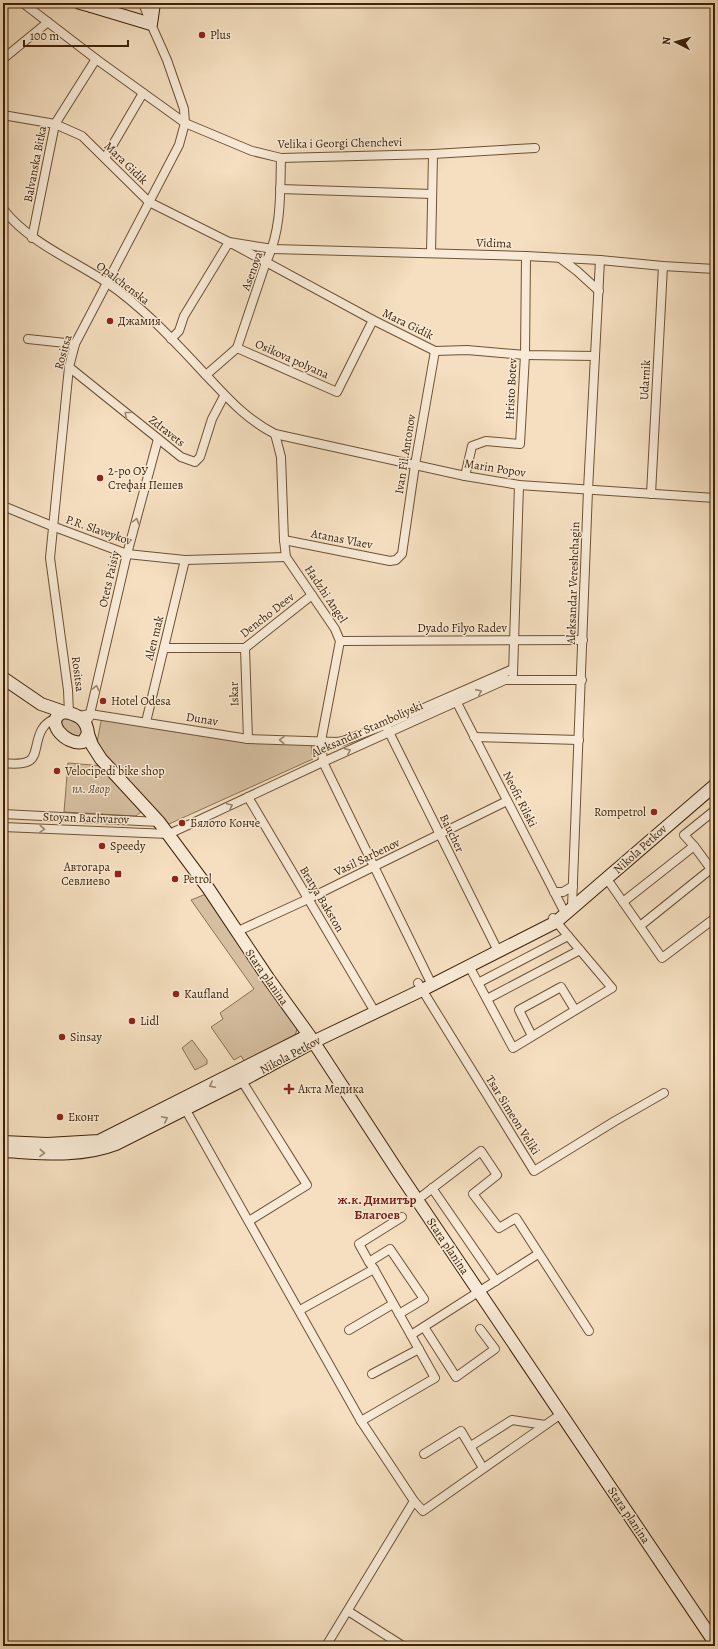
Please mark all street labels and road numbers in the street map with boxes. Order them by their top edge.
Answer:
street label: Balvanska Bitka [20,124,50,203]
street label: Velika i Georgi Chenchevi [277,134,402,152]
street label: Mara Gidik [101,138,151,188]
street label: Vidima [475,234,512,252]
street label: Asenova [237,249,267,294]
street label: Opalchenska [93,258,153,309]
street label: Mara Gidik [380,305,436,343]
street label: Rositsa [50,332,76,371]
street label: Osikova polyana [253,336,332,383]
street label: Hristo Botev [501,357,521,420]
street label: Udarnik [636,359,654,401]
street label: Zdravets [145,412,189,450]
street label: Ivan Fil.Antonov [391,412,419,495]
street label: Marin Popov [463,455,528,481]
street label: P.R. Slaveykov [64,511,135,549]
street label: Aleksandar Vereshchagin [563,521,583,646]
street label: Atanas Vlaev [309,525,375,553]
street label: Otets Paisiy [95,548,123,609]
street label: Hadzhi Angel [301,562,351,626]
street label: Dencho Deev [237,588,298,641]
street label: Alen mak [140,614,167,663]
street label: Dyado Filyo Radev [417,620,507,636]
street label: Rositsa [68,655,88,693]
street label: Iskar [226,681,242,707]
street label: Aleksandar Stamboliyski [308,697,425,761]
street label: Dunav [185,709,220,730]
street label: Neofit Rilski [499,768,541,830]
street label: Stoyan Bachvarov [43,809,130,828]
street label: Baucher [436,811,468,855]
street label: Nikola Petkov [610,820,671,877]
street label: Vasil Sarbenov [331,834,403,880]
street label: Bratya Bakston [296,863,348,935]
street label: Stara planina [242,946,293,1009]
street label: Nikola Petkov [257,1032,324,1078]
street label: Tsar Simeon Veliki [482,1072,544,1158]
street label: Stara planina [423,1214,473,1278]
street label: Stara planina [604,1483,654,1547]

